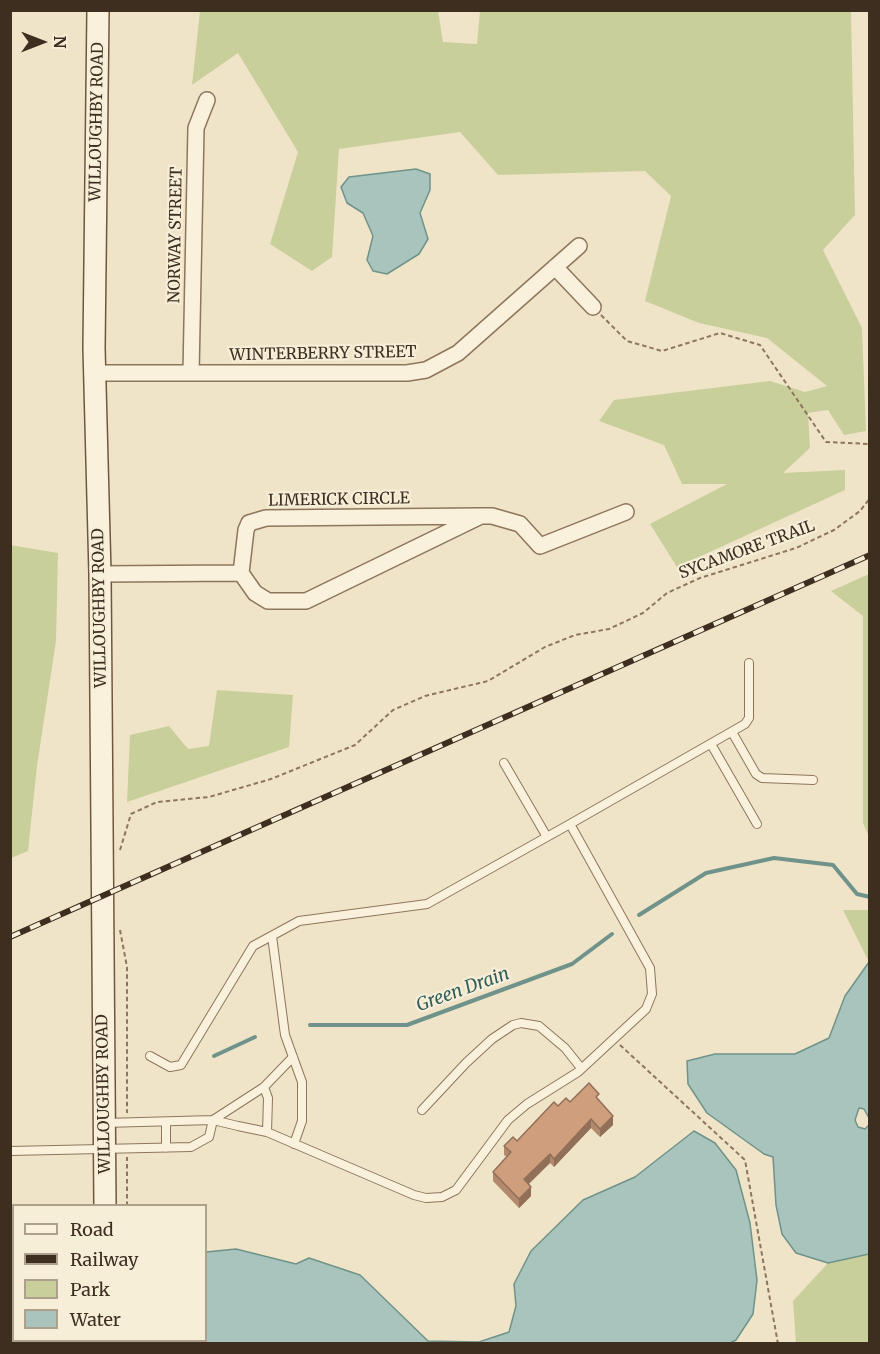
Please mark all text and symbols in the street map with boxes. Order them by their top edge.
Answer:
north arrow [12,12,72,72]
text: N [50,36,70,48]
street label: WILLOUGHBY ROAD [86,42,108,202]
street label: NORWAY STREET [165,167,187,303]
street label: WINTERBERRY STREET [229,343,417,365]
street label: LIMERICK CIRCLE [268,489,410,511]
street label: SYCAMORE TRAIL [676,516,818,584]
street label: WILLOUGHBY ROAD [89,528,111,688]
water label: Green Drain [414,963,512,1017]
street label: WILLOUGHBY ROAD [93,1014,115,1174]
legend [12,1204,207,1342]
text: Road [70,1218,114,1241]
text: Railway [70,1248,138,1271]
text: Park [70,1278,110,1301]
text: Water [70,1308,121,1331]

